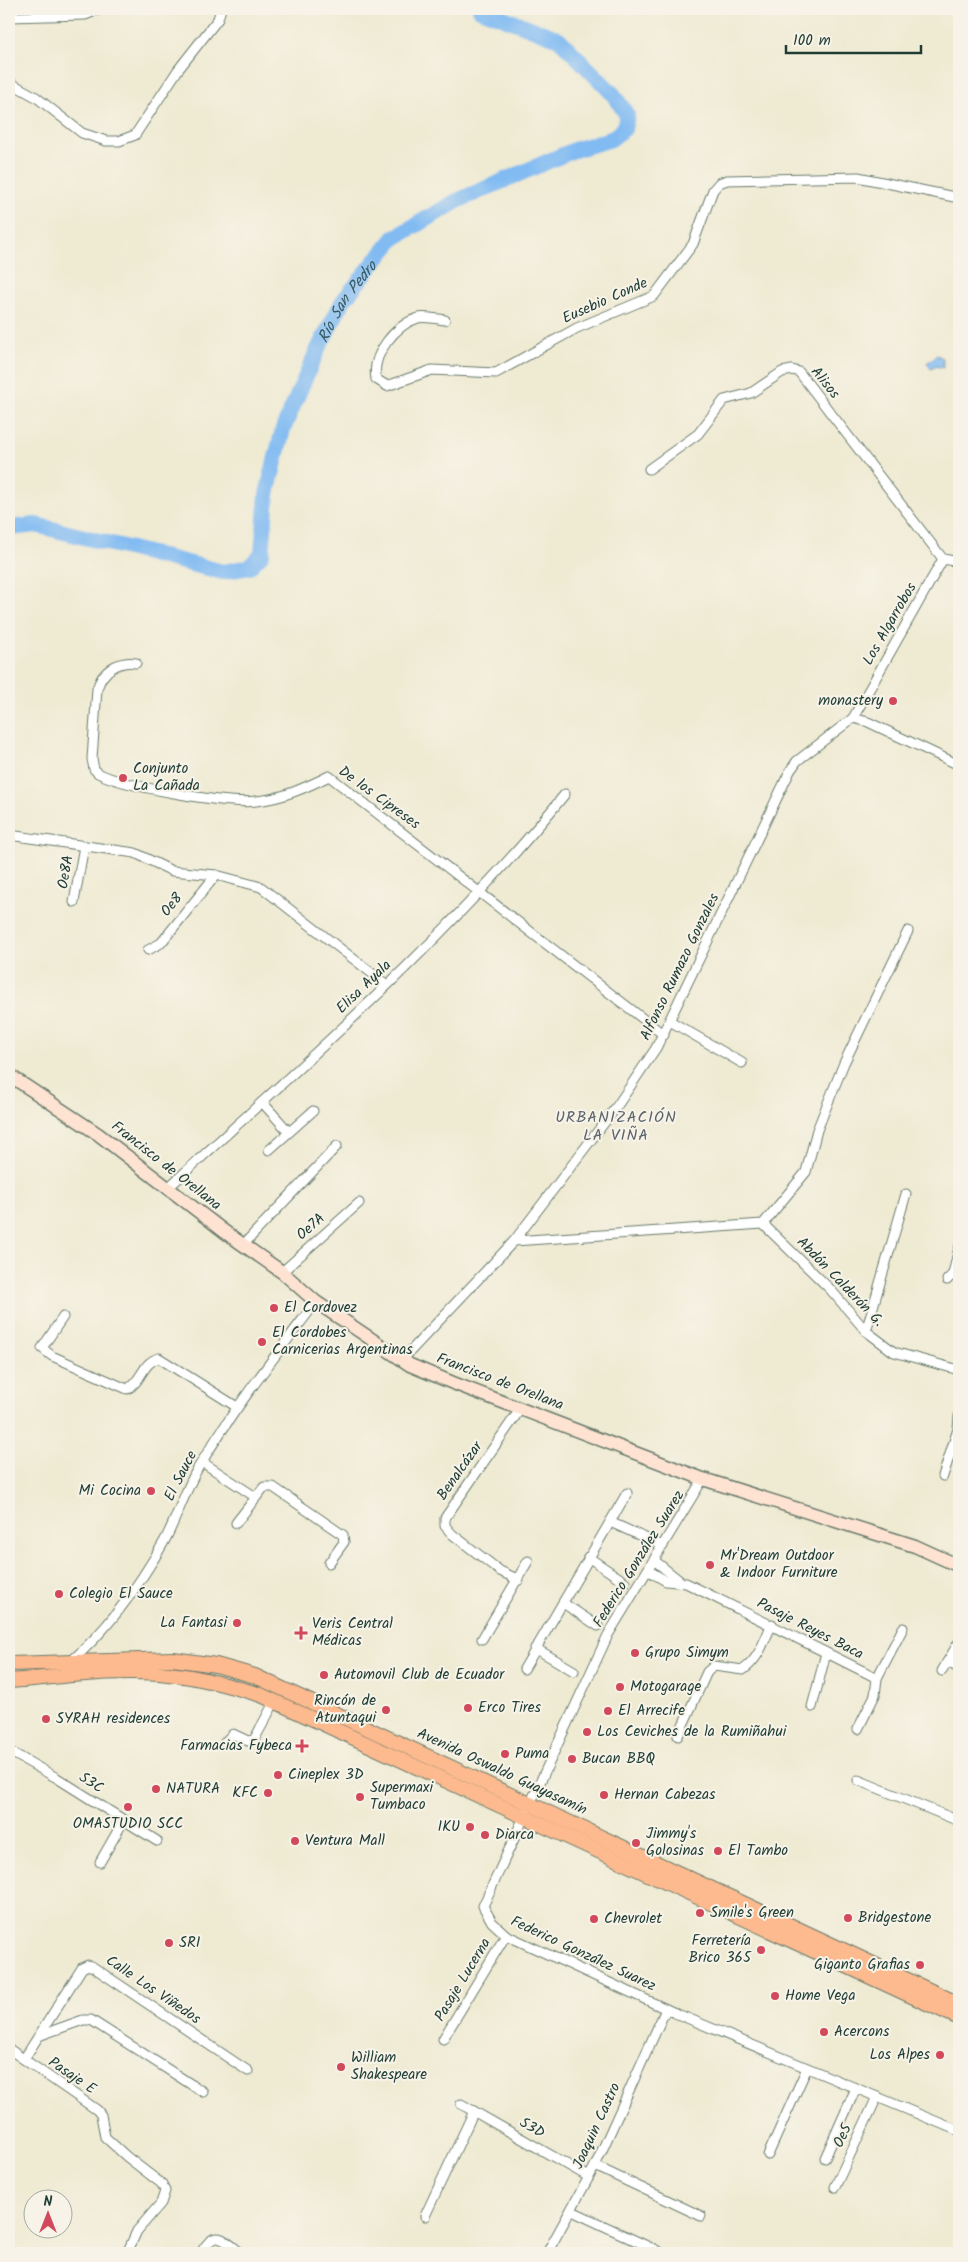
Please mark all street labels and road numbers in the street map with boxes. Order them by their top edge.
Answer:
street label: Eusebio Conde [558,271,652,331]
street label: Alisos [804,361,846,405]
street label: Los Algarrobos [857,578,924,670]
street label: De los Cipreses [333,760,425,836]
street label: Oe8A [51,853,81,891]
street label: Oe8 [155,887,190,922]
street label: Alfonso Rumazo Gonzales [634,889,726,1045]
street label: Elisa Ayala [331,954,397,1020]
street label: Francisco de Orellana [106,1115,226,1217]
street label: Oe7A [291,1207,331,1247]
street label: Abdón Calderón G. [790,1231,890,1333]
street label: Francisco de Orellana [433,1347,567,1417]
street label: Benalcázar [431,1436,490,1505]
street label: El Sauce [158,1446,204,1506]
street label: Federico González Suarez [587,1485,691,1632]
street label: Pasaje Reyes Baca [752,1592,868,1666]
street label: Avenida Oswaldo Guayasamín [413,1722,591,1822]
street label: S3C [74,1766,108,1800]
street label: Federico González Suarez [506,1910,660,1998]
street label: Pasaje Lucerna [429,1934,497,2026]
street label: Calle Los Viñedos [100,1949,206,2031]
street label: Pasaje E [43,2051,102,2102]
street label: Joaquin Castro [567,2079,628,2173]
street label: S3D [515,2111,550,2145]
street label: Oe5 [827,2119,859,2152]

